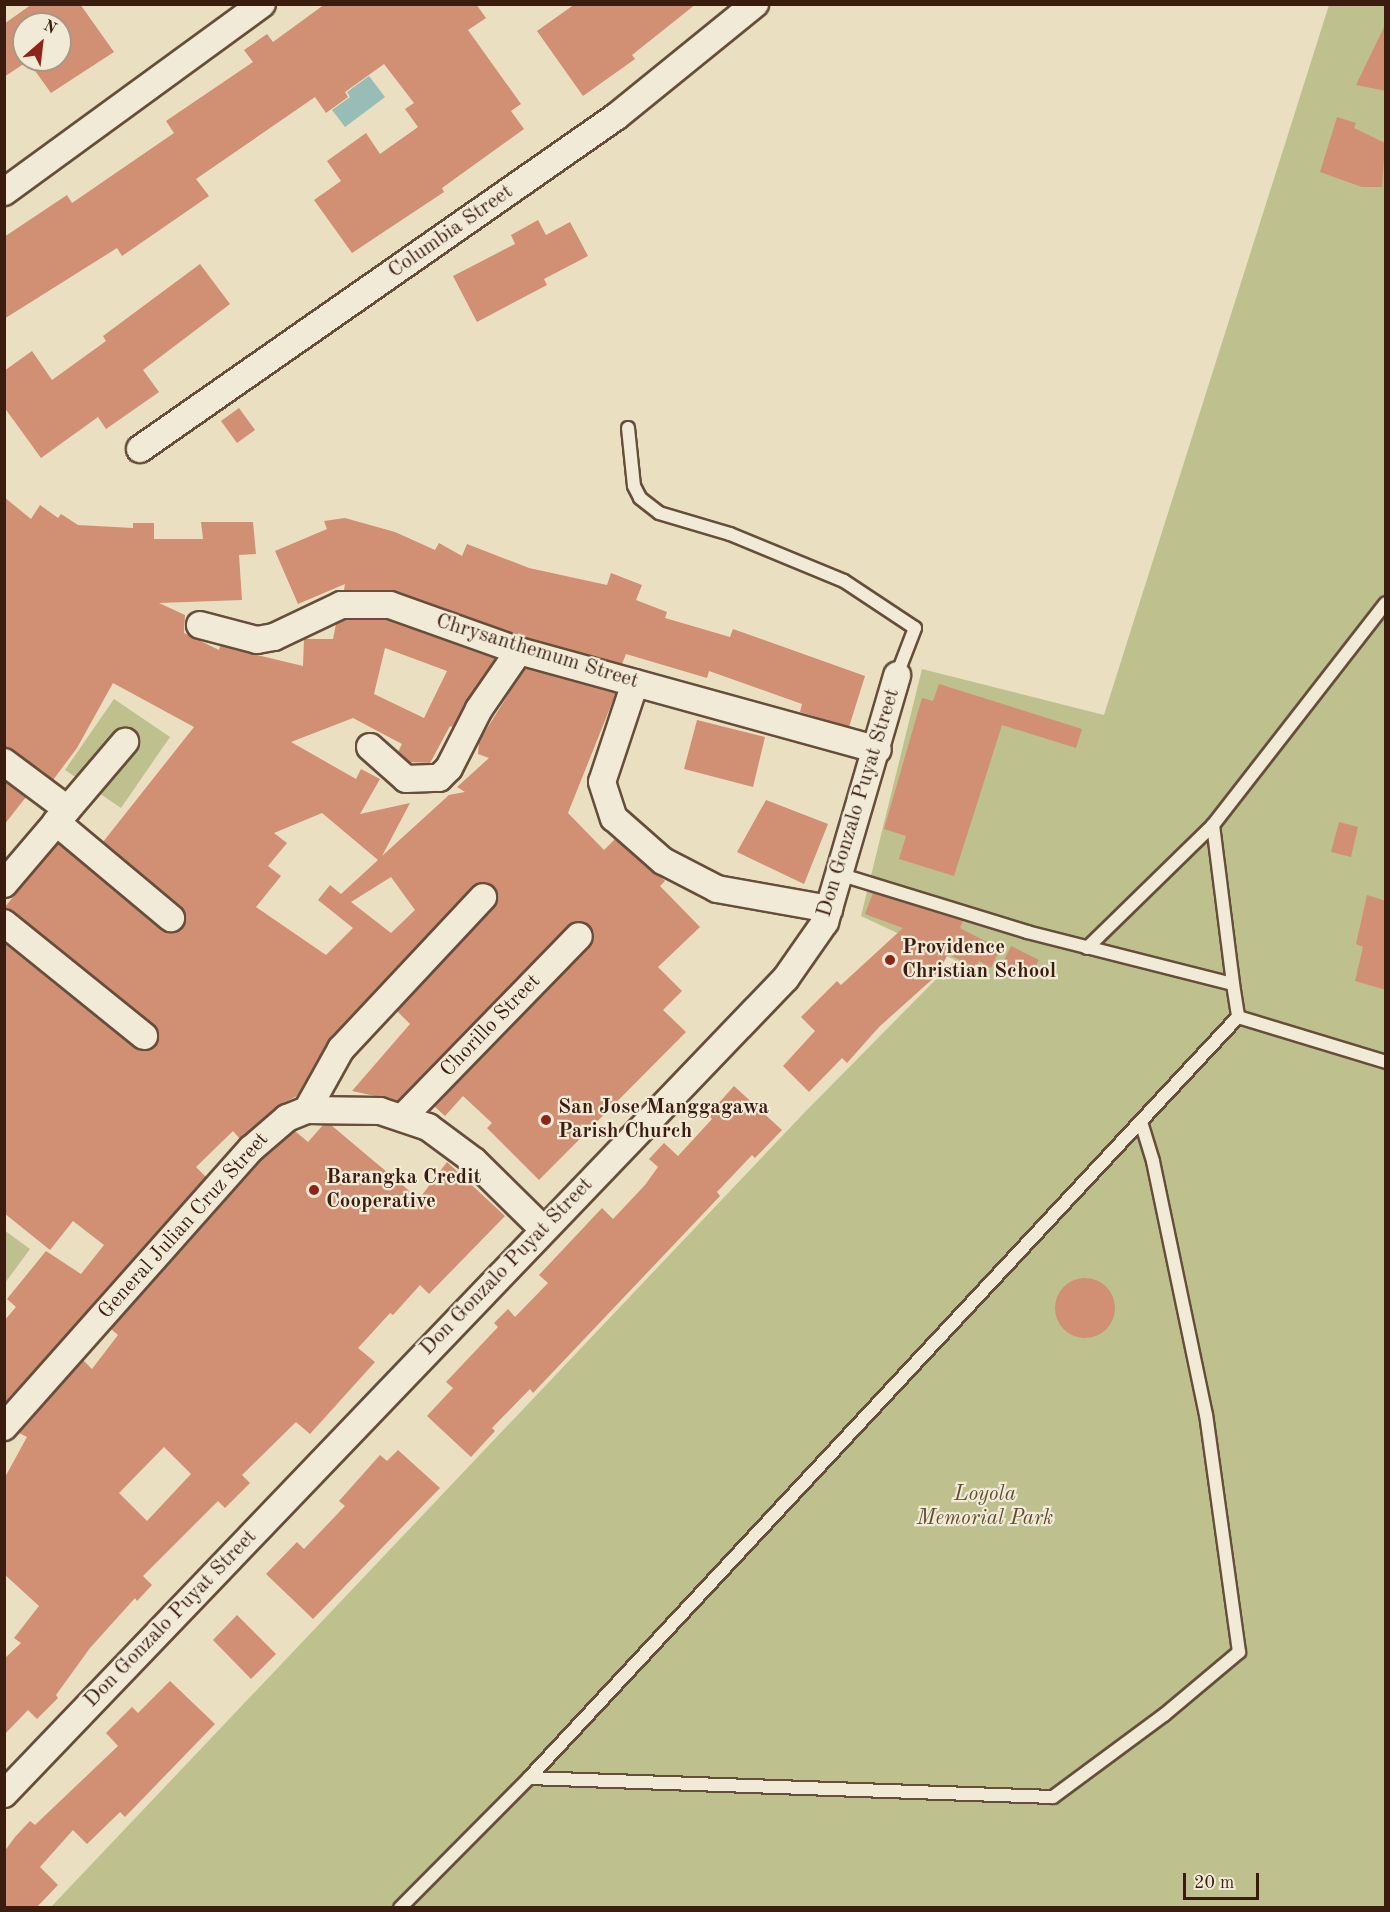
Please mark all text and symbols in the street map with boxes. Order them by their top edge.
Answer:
north arrow [12,12,72,72]
text: N [40,18,59,38]
street label: Columbia Street [384,180,518,284]
street label: Chrysanthemum Street [433,609,641,695]
street label: Don Gonzalo Puyat Street [812,686,906,920]
place label: Providence Christian School [902,935,1056,985]
marker: Providence Christian School [883,953,897,967]
street label: Chorillo Street [436,969,546,1083]
place label: San Jose Manggagawa Parish Church [558,1095,769,1145]
marker: San Jose Manggagawa Parish Church [539,1113,553,1127]
street label: General Julian Cruz Street [94,1127,274,1325]
place label: Barangka Credit Cooperative [326,1165,481,1215]
street label: Don Gonzalo Puyat Street [415,1173,599,1361]
marker: Barangka Credit Cooperative [307,1183,321,1197]
park label: Loyola Memorial Park [917,1482,1053,1532]
street label: Don Gonzalo Puyat Street [79,1525,263,1713]
scale bar [1186,1861,1262,1899]
text: 20 m [1194,1874,1234,1892]

